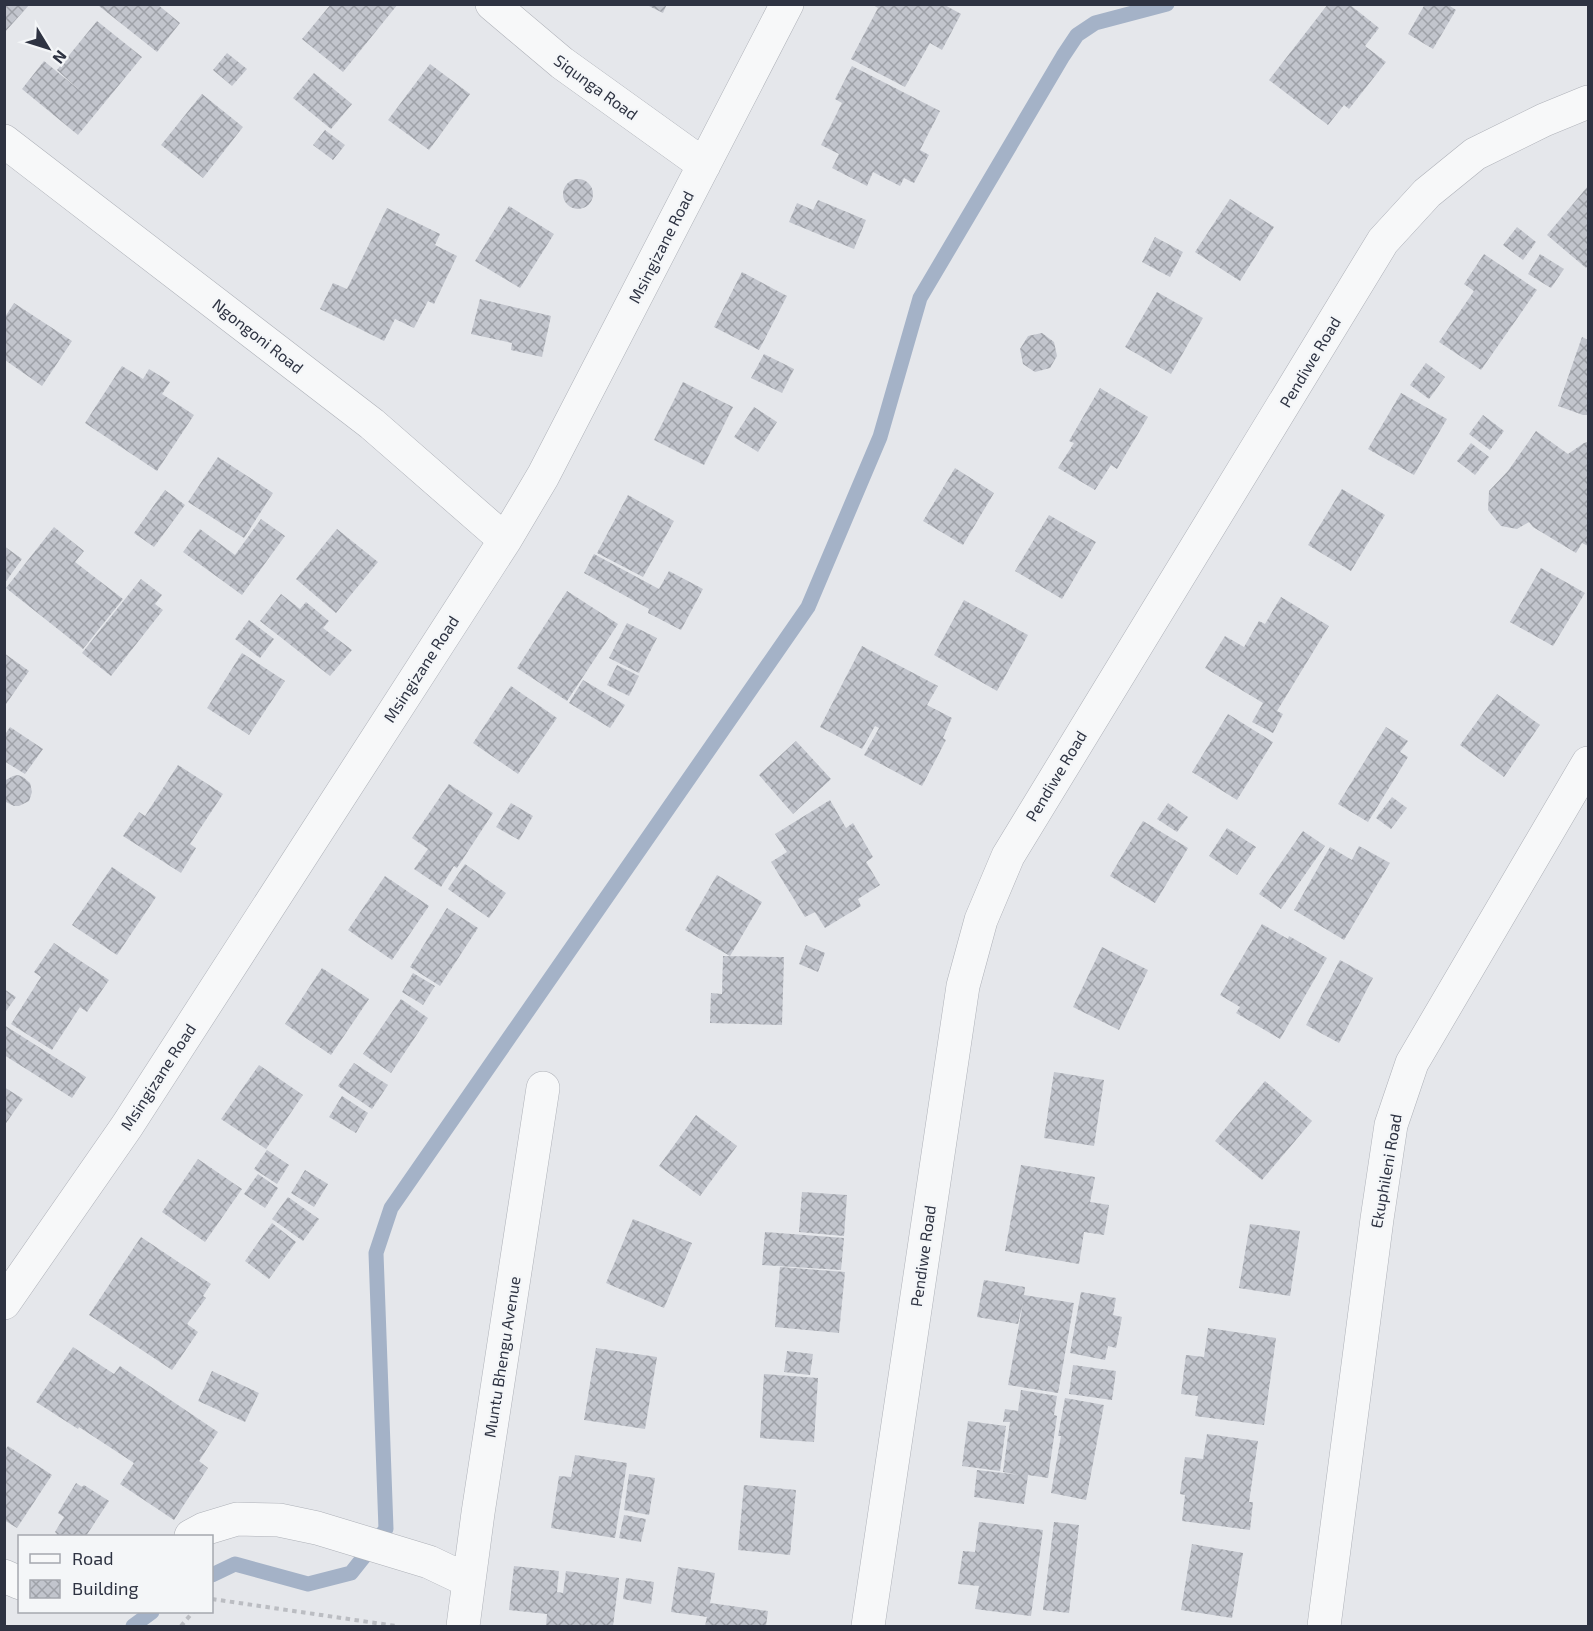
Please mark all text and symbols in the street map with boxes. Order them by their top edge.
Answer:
north arrow [18,18,78,78]
text: N [49,47,71,68]
street label: Siqunga Road [551,50,642,123]
street label: Msingizane Road [624,187,697,306]
street label: Ngongoni Road [209,294,308,377]
street label: Pendiwe Road [1275,313,1344,411]
street label: Msingizane Road [379,612,462,726]
street label: Pendiwe Road [1021,727,1090,825]
street label: Msingizane Road [116,1020,199,1134]
street label: Ekuphileni Road [1366,1112,1405,1230]
street label: Pendiwe Road [906,1204,939,1308]
street label: Muntu Bhengu Avenue [479,1275,524,1439]
legend [18,1535,213,1613]
text: Road [72,1547,113,1569]
text: Building [72,1577,139,1599]

